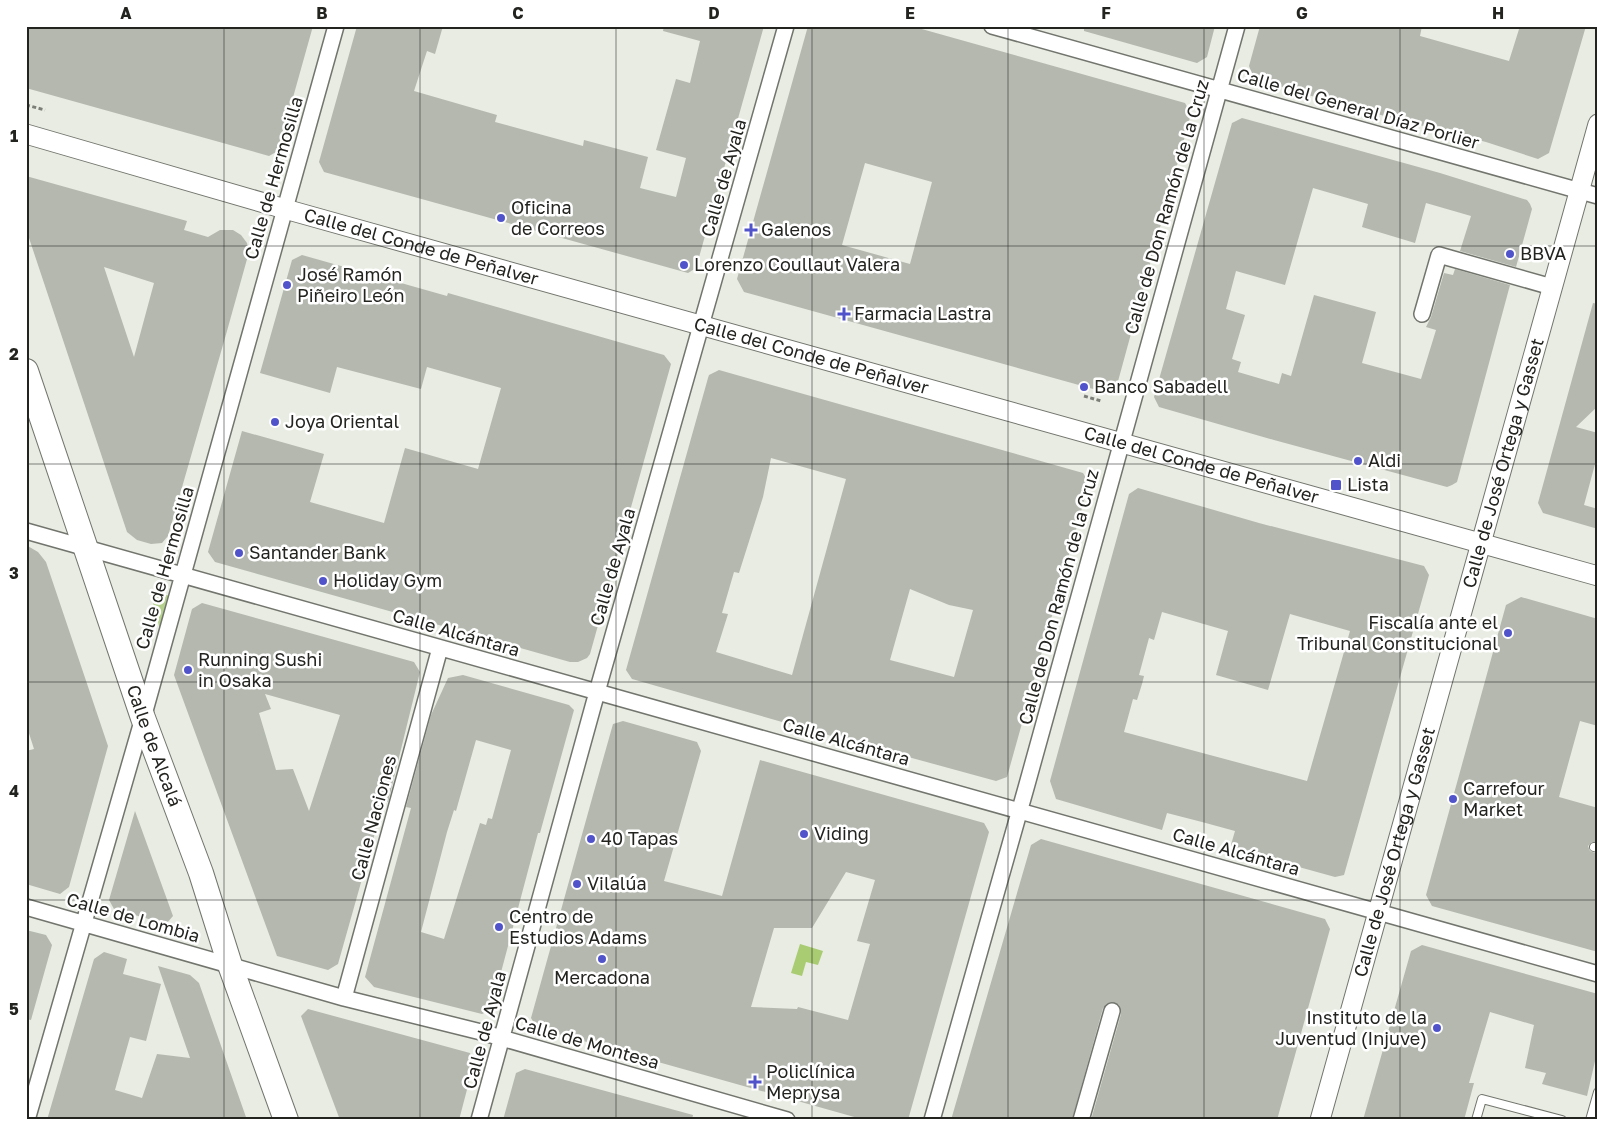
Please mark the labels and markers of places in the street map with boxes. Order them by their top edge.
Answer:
place label: Oficina de Correos [511,196,605,239]
marker: Oficina de Correos [495,212,507,224]
place label: Galenos [761,218,831,240]
marker: Galenos [745,224,757,236]
place label: BBVA [1520,242,1566,264]
marker: BBVA [1504,248,1516,260]
place label: Lorenzo Coullaut Valera [694,253,900,275]
marker: Lorenzo Coullaut Valera [678,259,690,271]
place label: José Ramón Piñeiro León [297,263,404,306]
marker: José Ramón Piñeiro León [281,279,293,291]
place label: Farmacia Lastra [854,302,991,324]
marker: Farmacia Lastra [838,308,850,320]
place label: Banco Sabadell [1094,375,1229,397]
marker: Banco Sabadell [1078,381,1090,393]
place label: Joya Oriental [285,410,400,432]
marker: Joya Oriental [269,416,281,428]
place label: Aldi [1368,449,1401,471]
marker: Aldi [1352,455,1364,467]
place label: Lista [1347,473,1389,495]
marker: Lista [1329,478,1343,492]
place label: Santander Bank [249,541,387,563]
marker: Santander Bank [233,547,245,559]
place label: Holiday Gym [333,569,442,591]
marker: Holiday Gym [317,575,329,587]
place label: Fiscalía ante el Tribunal Constitucional [1297,611,1498,654]
marker: Fiscalía ante el Tribunal Constitucional [1502,627,1514,639]
place label: Running Sushi in Osaka [198,648,322,691]
marker: Running Sushi in Osaka [182,664,194,676]
place label: Carrefour Market [1463,777,1545,820]
marker: Carrefour Market [1447,793,1459,805]
place label: Viding [814,822,869,844]
place label: 40 Tapas [601,827,678,849]
marker: Viding [798,828,810,840]
marker: 40 Tapas [585,833,597,845]
place label: Vilalúa [587,872,647,894]
marker: Vilalúa [571,878,583,890]
place label: Centro de Estudios Adams [509,905,647,948]
marker: Centro de Estudios Adams [493,921,505,933]
marker: Mercadona [596,953,608,965]
place label: Mercadona [554,966,650,988]
place label: Instituto de la Juventud (Injuve) [1275,1006,1427,1049]
marker: Instituto de la Juventud (Injuve) [1431,1022,1443,1034]
place label: Policlínica Meprysa [766,1060,855,1103]
marker: Policlínica Meprysa [748,1075,762,1089]

